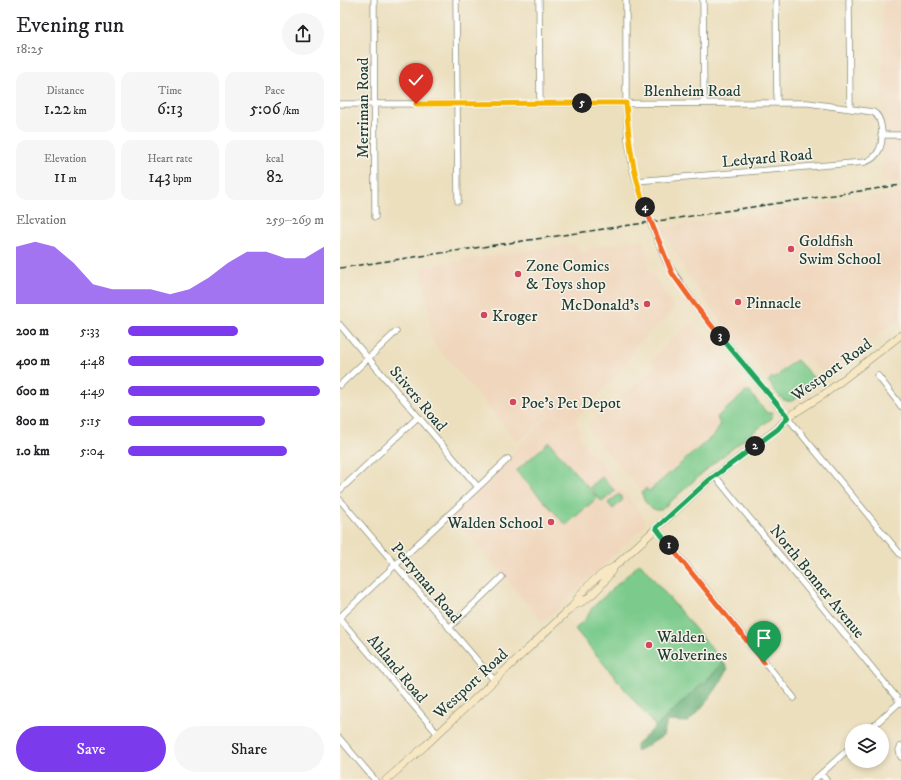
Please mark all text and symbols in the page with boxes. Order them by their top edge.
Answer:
text: Evening run [16,12,124,39]
button: share [282,13,324,55]
text: 18:25 [16,41,43,57]
street label: Merriman Road [353,58,373,158]
pin [399,63,433,104]
icon: check [405,69,427,91]
street label: Blenheim Road [643,81,741,101]
text: Distance [46,84,84,98]
text: Time [158,84,182,98]
text: Pace [264,84,285,98]
pin: 5 [572,93,592,113]
text: 5 [579,96,585,110]
text: 1.22 [44,98,71,120]
text: 6:13 [157,98,183,120]
text: 5:06 [250,98,281,120]
text: km [71,104,87,118]
text: /km [281,104,300,118]
street label: Ledyard Road [721,144,813,172]
text: Elevation [44,152,87,166]
text: Heart rate [147,152,193,166]
text: kcal [266,152,284,166]
text: 11 [54,166,66,188]
text: 143 [148,166,171,188]
text: 82 [266,166,283,188]
text: m [66,172,77,186]
text: bpm [171,172,192,186]
pin: 4 [635,197,655,217]
text: 4 [642,200,648,214]
text: Elevation [16,212,66,228]
text: 259–269 m [266,212,324,228]
place label: Goldfish Swim School [799,231,881,269]
marker: Goldfish Swim School [786,244,796,254]
place label: Zone Comics & Toys shop [526,256,609,294]
marker: Zone Comics & Toys shop [513,269,523,279]
place label: Pinnacle [746,293,802,313]
place label: McDonald's [561,295,639,315]
marker: Pinnacle [733,297,743,307]
marker: McDonald's [642,299,652,309]
place label: Kroger [492,306,537,326]
marker: Kroger [479,310,489,320]
text: 200 m [16,323,49,339]
text: 5:33 [80,323,100,339]
pin: 3 [710,326,730,346]
text: 3 [718,329,722,343]
street label: Westport Road [787,334,876,406]
text: 400 m [16,353,50,369]
text: 4:48 [80,353,105,369]
street label: Stivers Road [385,362,451,435]
text: 600 m [16,383,49,399]
text: 4:49 [80,383,105,399]
place label: Poe's Pet Depot [521,393,621,413]
marker: Poe's Pet Depot [508,397,518,407]
text: 800 m [16,413,49,429]
text: 5:15 [80,413,101,429]
pin: 2 [745,436,765,456]
text: 2 [752,439,758,453]
text: 1.0 km [16,443,50,459]
text: 5:04 [80,443,104,459]
place label: Walden School [446,513,543,533]
marker: Walden School [546,517,556,527]
street label: North Bonner Avenue [765,521,869,643]
pin: 1 [659,535,679,555]
street label: Perryman Road [387,538,466,627]
text: 1 [667,538,671,552]
pin [747,621,781,662]
place label: Walden Wolverines [656,627,727,665]
icon: arrive [753,627,775,649]
street label: Ahland Road [363,630,432,707]
marker: Walden Wolverines [644,640,654,650]
street label: Westport Road [429,644,512,724]
map controls [845,724,889,768]
button: layers [845,724,889,768]
button: Save [16,726,166,772]
button: Share [174,726,324,772]

